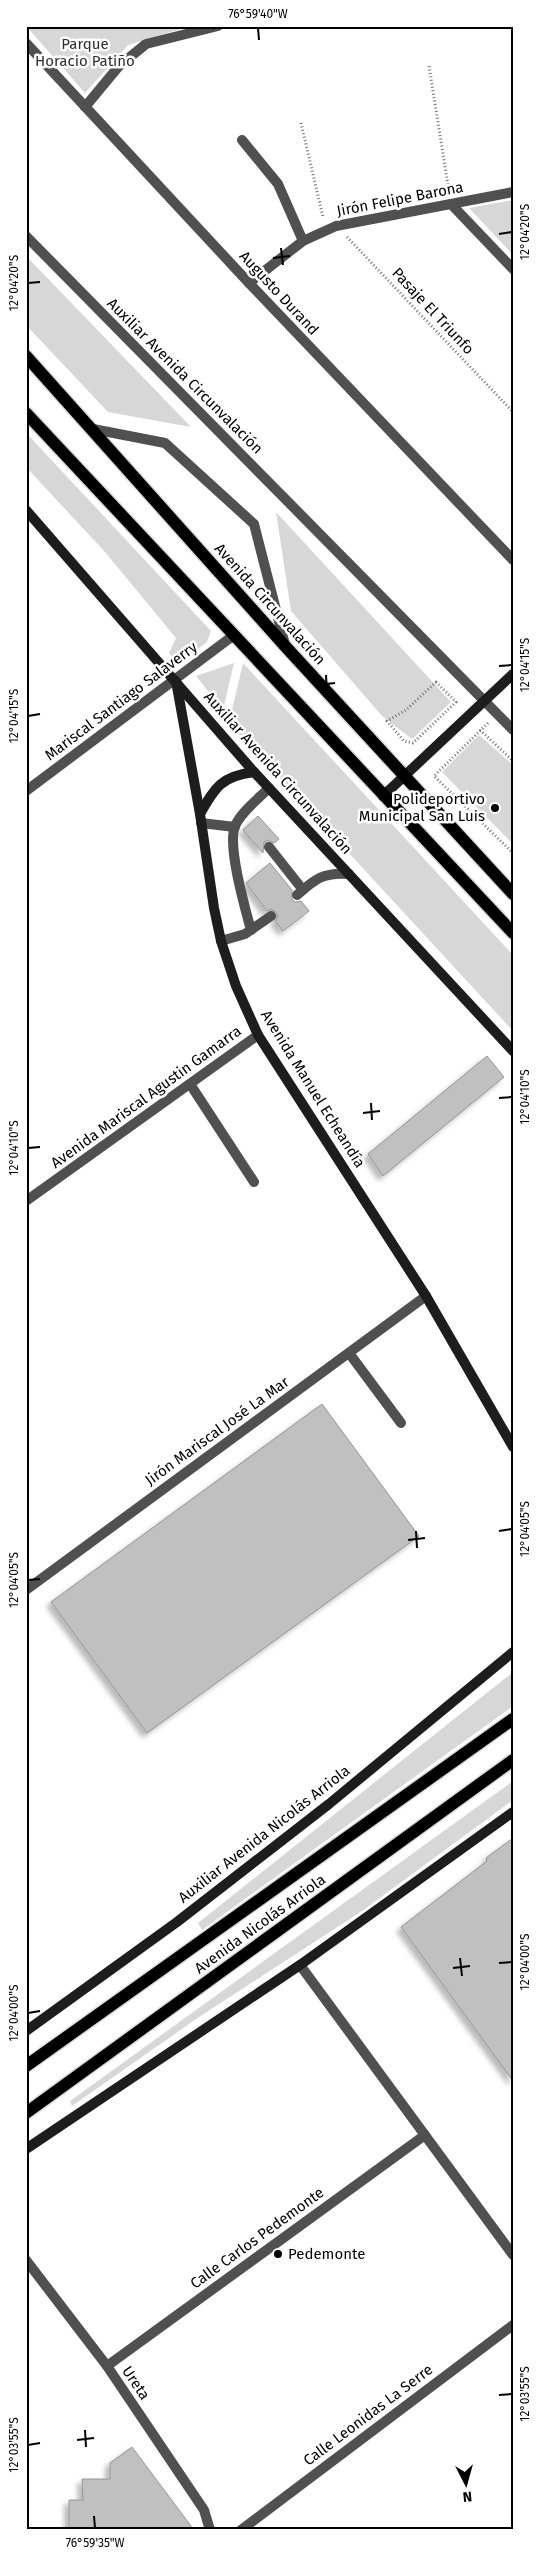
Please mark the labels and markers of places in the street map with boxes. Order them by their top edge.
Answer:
place label: Polideportivo Municipal San Luis [359,790,485,825]
marker: Polideportivo Municipal San Luis [489,802,501,814]
place label: Pedemonte [288,2245,365,2263]
marker: Pedemonte [272,2248,284,2260]

